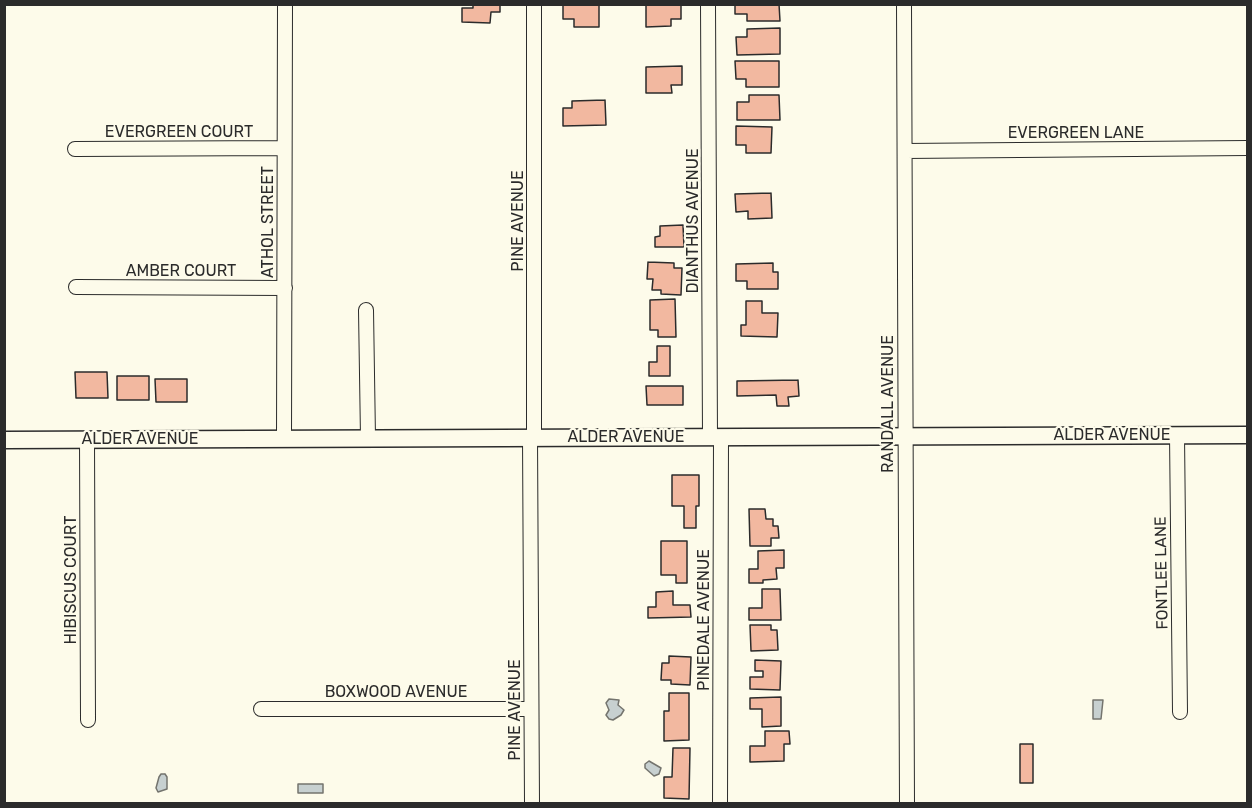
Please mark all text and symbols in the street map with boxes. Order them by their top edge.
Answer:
street label: EVERGREEN COURT [105,122,253,142]
street label: EVERGREEN LANE [1008,123,1144,143]
street label: DIANTHUS AVENUE [683,148,703,294]
street label: ATHOL STREET [258,166,278,278]
street label: PINE AVENUE [508,170,528,272]
street label: AMBER COURT [126,261,236,281]
street label: RANDALL AVENUE [878,335,898,473]
street label: ALDER AVENUE [1054,425,1170,445]
street label: ALDER AVENUE [568,427,684,447]
street label: ALDER AVENUE [82,429,198,449]
street label: HIBISCUS COURT [61,516,81,644]
street label: FONTLEE LANE [1151,516,1173,630]
street label: PINEDALE AVENUE [694,549,714,691]
street label: PINE AVENUE [505,659,525,761]
street label: BOXWOOD AVENUE [325,682,467,702]

